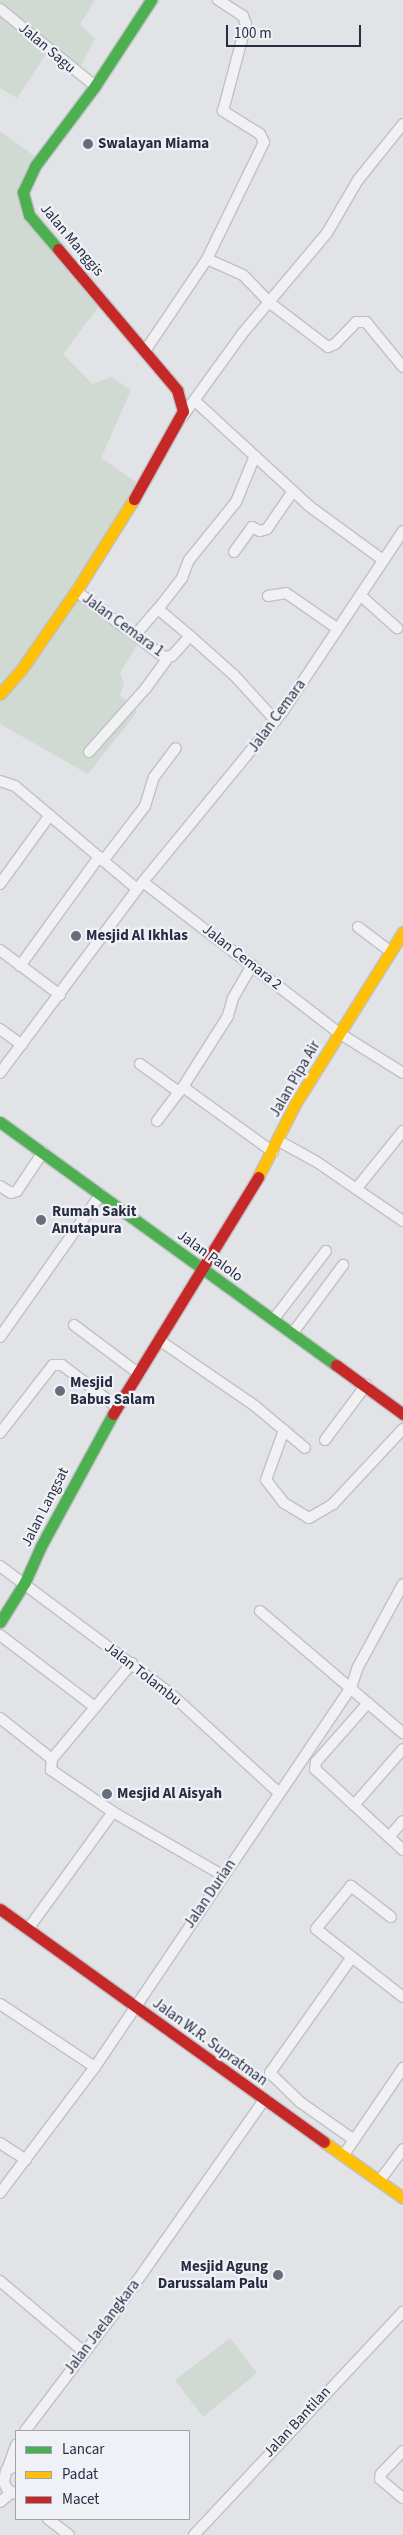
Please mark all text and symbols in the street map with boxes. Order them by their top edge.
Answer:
scale bar [228,15,363,47]
street label: Jalan Sagu [15,19,79,77]
text: 100 m [234,23,272,44]
place label: Swalayan Miama [98,135,209,153]
marker: Swalayan Miama [82,138,94,150]
street label: Jalan Manggis [36,200,108,280]
street label: Jalan Cemara 1 [79,589,167,661]
street label: Jalan Cemara [245,676,309,756]
street label: Jalan Cemara 2 [199,920,285,994]
place label: Mesjid Al Ikhlas [86,927,188,945]
marker: Mesjid Al Ikhlas [70,930,82,942]
street label: Jalan Pipa Air [266,1038,324,1120]
place label: Rumah Sakit Anutapura [52,1202,136,1237]
marker: Rumah Sakit Anutapura [34,1213,48,1227]
street label: Jalan Palolo [174,1226,246,1286]
place label: Mesjid Babus Salam [70,1373,155,1408]
marker: Mesjid Babus Salam [54,1385,66,1397]
street label: Jalan Langsat [17,1464,73,1550]
street label: Jalan Tolambu [101,1638,185,1710]
place label: Mesjid Al Aisyah [117,1785,222,1803]
marker: Mesjid Al Aisyah [101,1788,113,1800]
street label: Jalan Durian [180,1856,240,1932]
street label: Jalan W.R. Supratman [149,1994,271,2090]
place label: Mesjid Agung Darussalam Palu [158,2257,268,2292]
marker: Mesjid Agung Darussalam Palu [272,2269,284,2281]
street label: Jalan Jaelangkara [61,2276,143,2378]
street label: Jalan Bantilan [260,2383,334,2461]
legend [15,2430,190,2520]
text: Lancar [62,2439,105,2460]
text: Padat [62,2464,98,2485]
text: Macet [62,2489,99,2510]

